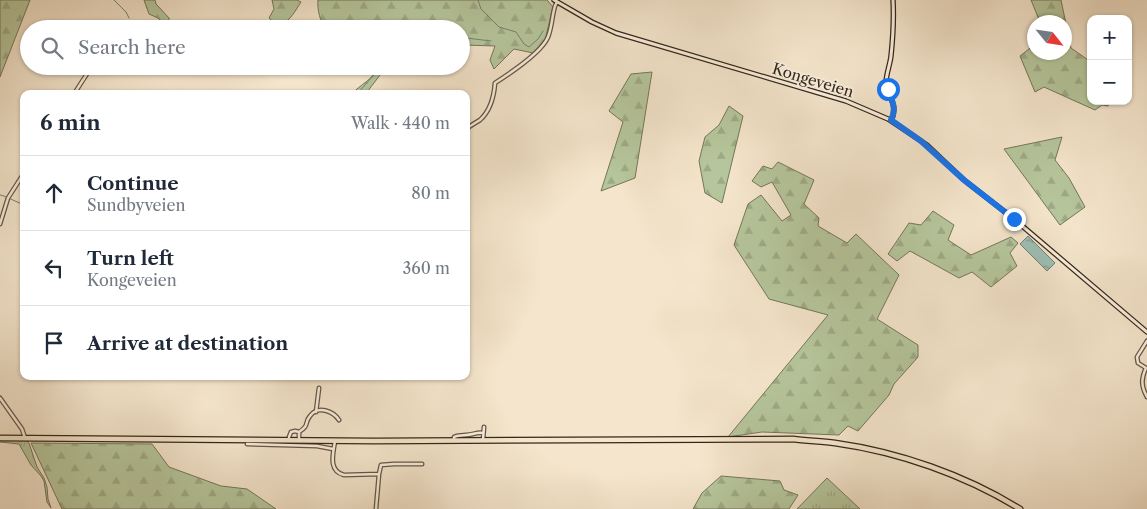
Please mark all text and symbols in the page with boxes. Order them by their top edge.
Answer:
north arrow [1027,15,1072,60]
map controls [1087,15,1132,105]
button: + [1087,15,1132,60]
search box [20,20,470,75]
icon: search [38,34,66,62]
text: Search here [78,36,186,59]
street label: Kongeveien [770,59,857,102]
button: − [1087,60,1132,105]
route start [877,78,900,101]
text: 6 min [40,110,101,135]
text: Walk · 440 m [351,113,450,133]
text: Continue [87,172,179,195]
icon: ahead [40,179,68,207]
text: 80 m [411,183,450,203]
text: Sundbyveien [87,195,185,215]
route end [1003,208,1026,231]
text: Turn left [87,247,174,270]
icon: left [40,254,68,282]
text: 360 m [403,258,450,278]
text: Kongeveien [87,270,177,290]
icon: arrive [40,329,68,357]
text: Arrive at destination [87,332,288,355]

